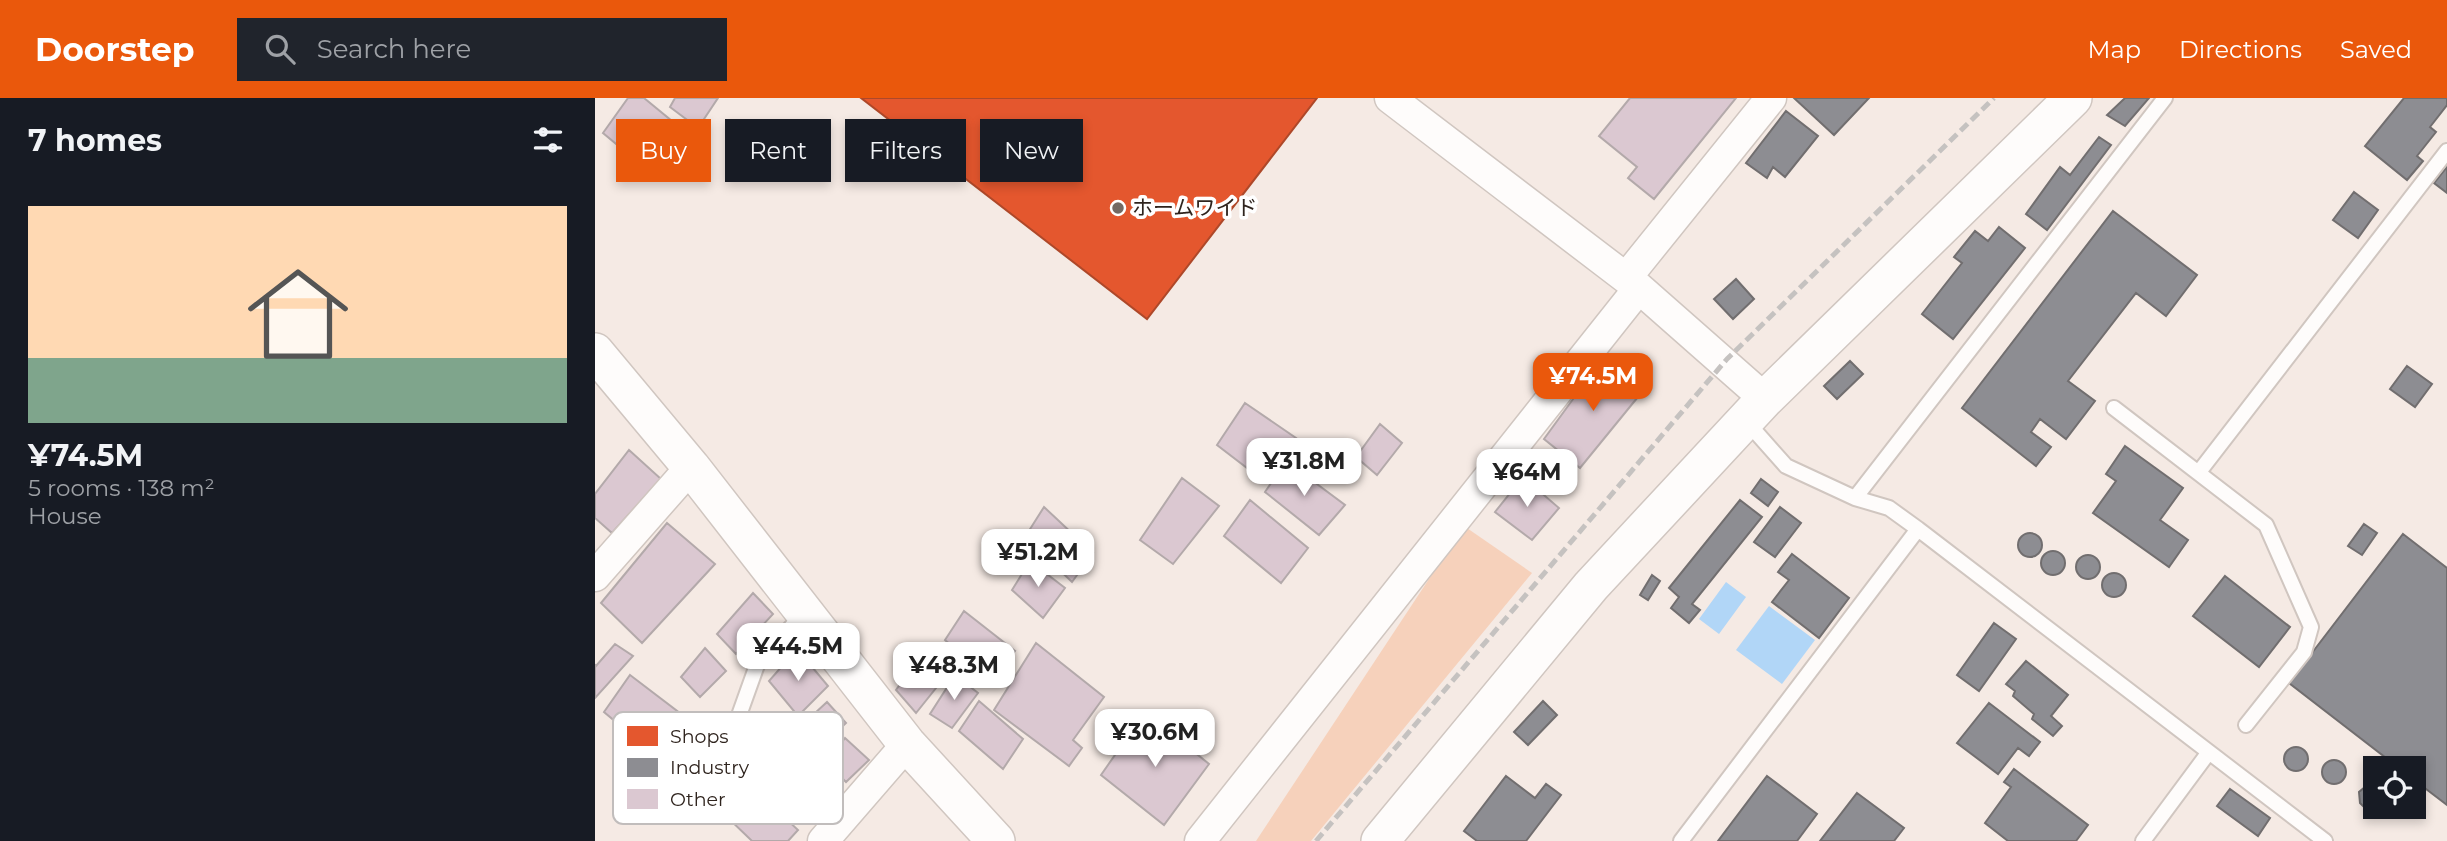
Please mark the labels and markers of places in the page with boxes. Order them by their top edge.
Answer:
place label: ホームワイド [1132,195,1257,220]
marker: ホームワイド [1110,200,1126,216]
pin: ¥74.5M [1536,354,1650,413]
pin: ¥31.8M [1247,438,1361,498]
pin: ¥64M [1486,450,1568,509]
pin: ¥51.2M [981,530,1095,589]
pin: ¥44.5M [741,624,855,683]
pin: ¥48.3M [897,642,1011,702]
pin: ¥30.6M [1098,710,1212,769]

